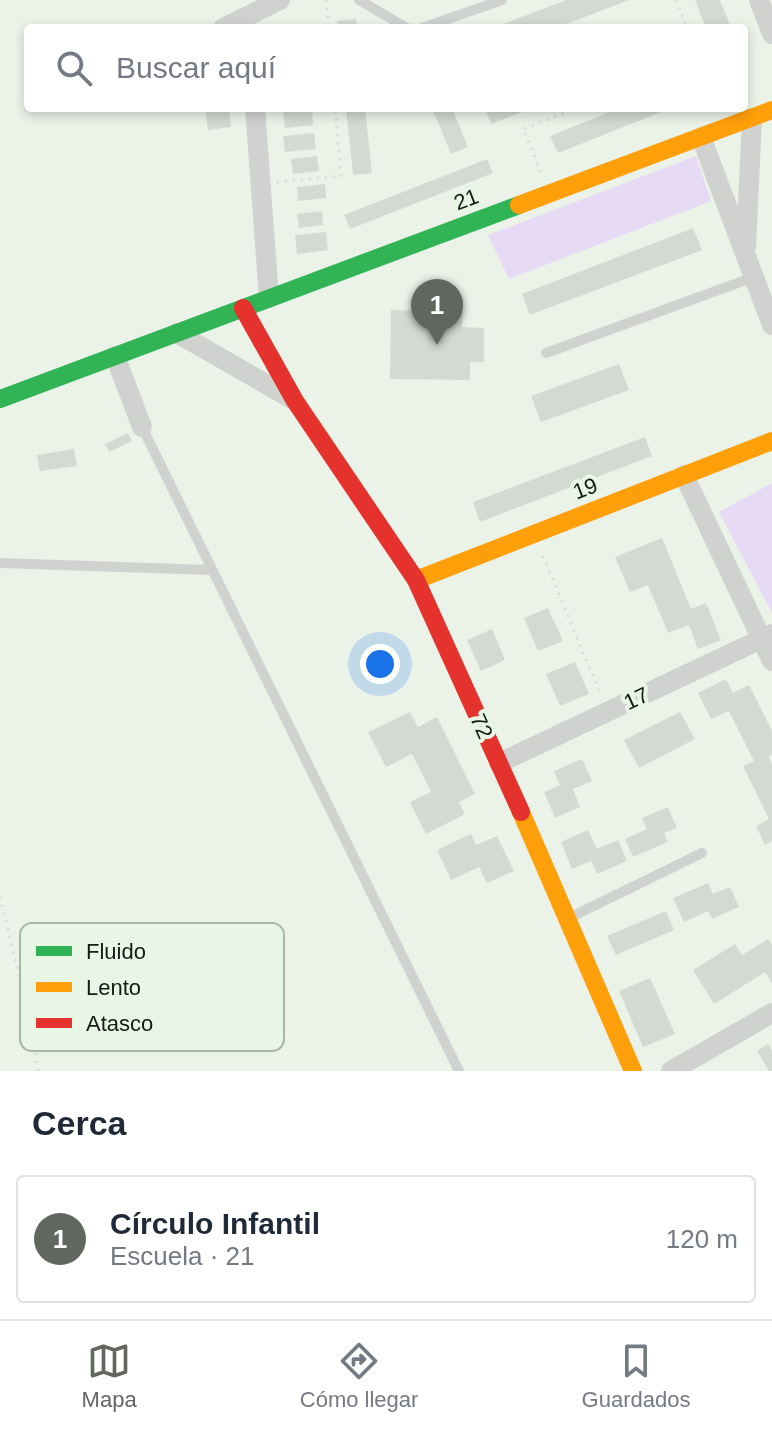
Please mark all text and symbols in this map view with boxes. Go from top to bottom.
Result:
search box [24,24,748,112]
icon: search [52,46,96,90]
text: Buscar aquí [116,51,276,84]
street label: 21 [450,183,482,216]
pin: 1 [411,279,463,345]
street label: 19 [569,472,601,505]
your location [360,644,400,684]
street label: 17 [620,682,653,715]
street label: 72 [465,710,498,742]
legend [20,923,284,1051]
text: Fluido [86,939,146,964]
text: Lento [86,975,141,1000]
text: Atasco [86,1011,153,1036]
text: Cerca [32,1104,127,1142]
text: Círculo Infantil [110,1207,320,1240]
text: 1 [53,1224,67,1254]
text: 120 m [666,1224,738,1254]
text: Escuela · 21 [110,1241,255,1271]
tab: Mapa [82,1339,137,1413]
tab: Cómo llegar [300,1339,418,1413]
tab: Guardados [582,1339,690,1413]

